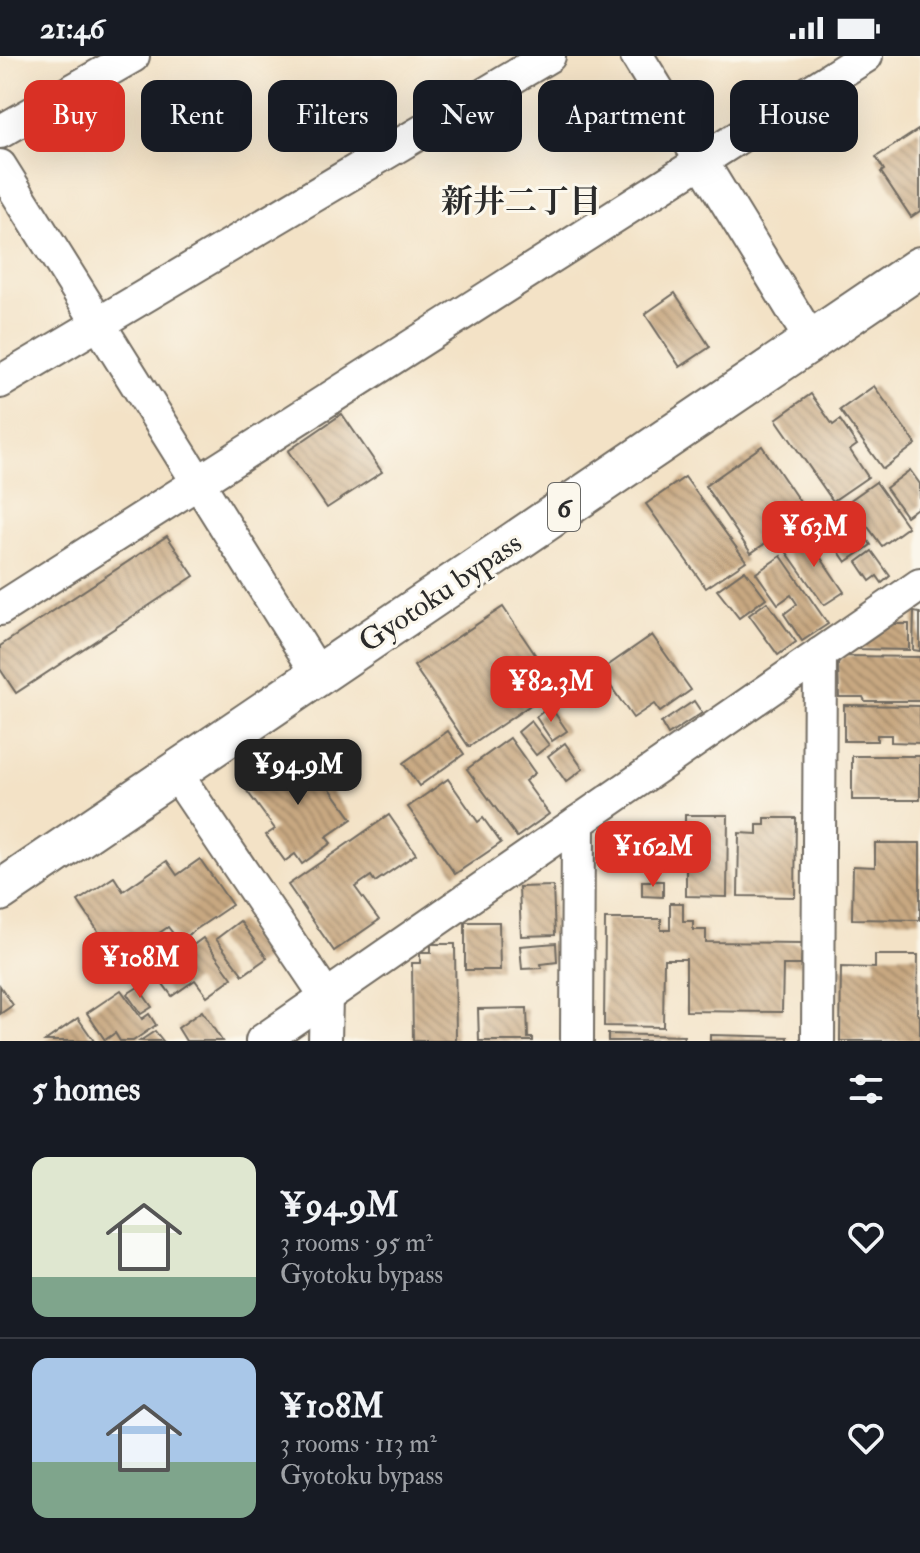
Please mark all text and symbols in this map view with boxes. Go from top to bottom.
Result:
text: 21:46 [40,10,105,47]
chip: Buy [24,80,125,152]
chip: Rent [141,80,252,152]
chip: Filters [268,80,397,152]
chip: New [413,80,522,152]
chip: Apartment [538,80,714,152]
chip: House [730,80,858,152]
district label: 新井二丁目 [441,182,601,222]
road number: 6 [548,483,580,531]
pin: ¥63M [767,501,861,569]
text: ¥63M [780,511,848,543]
street label: Gyotoku bypass [352,524,529,660]
pin: ¥82.3M [486,656,616,724]
text: ¥82.3M [508,666,594,698]
pin: ¥94.9M [233,739,363,807]
text: ¥94.9M [253,749,343,781]
pin: ¥162M [597,821,709,889]
text: ¥162M [613,831,693,863]
pin: ¥108M [84,932,196,1000]
text: ¥108M [100,942,180,974]
icon: filters [844,1067,888,1111]
text: 5 homes [32,1068,140,1111]
text: ¥94.9M [280,1184,399,1227]
icon: home [96,1189,192,1285]
icon: heart [844,1215,888,1259]
text: 3 rooms · 95 m² [280,1227,433,1259]
text: Gyotoku bypass [280,1259,443,1291]
text: ¥108M [280,1385,384,1428]
icon: home [96,1390,192,1486]
icon: heart [844,1416,888,1460]
text: 3 rooms · 113 m² [280,1428,437,1460]
text: Gyotoku bypass [280,1460,443,1492]

